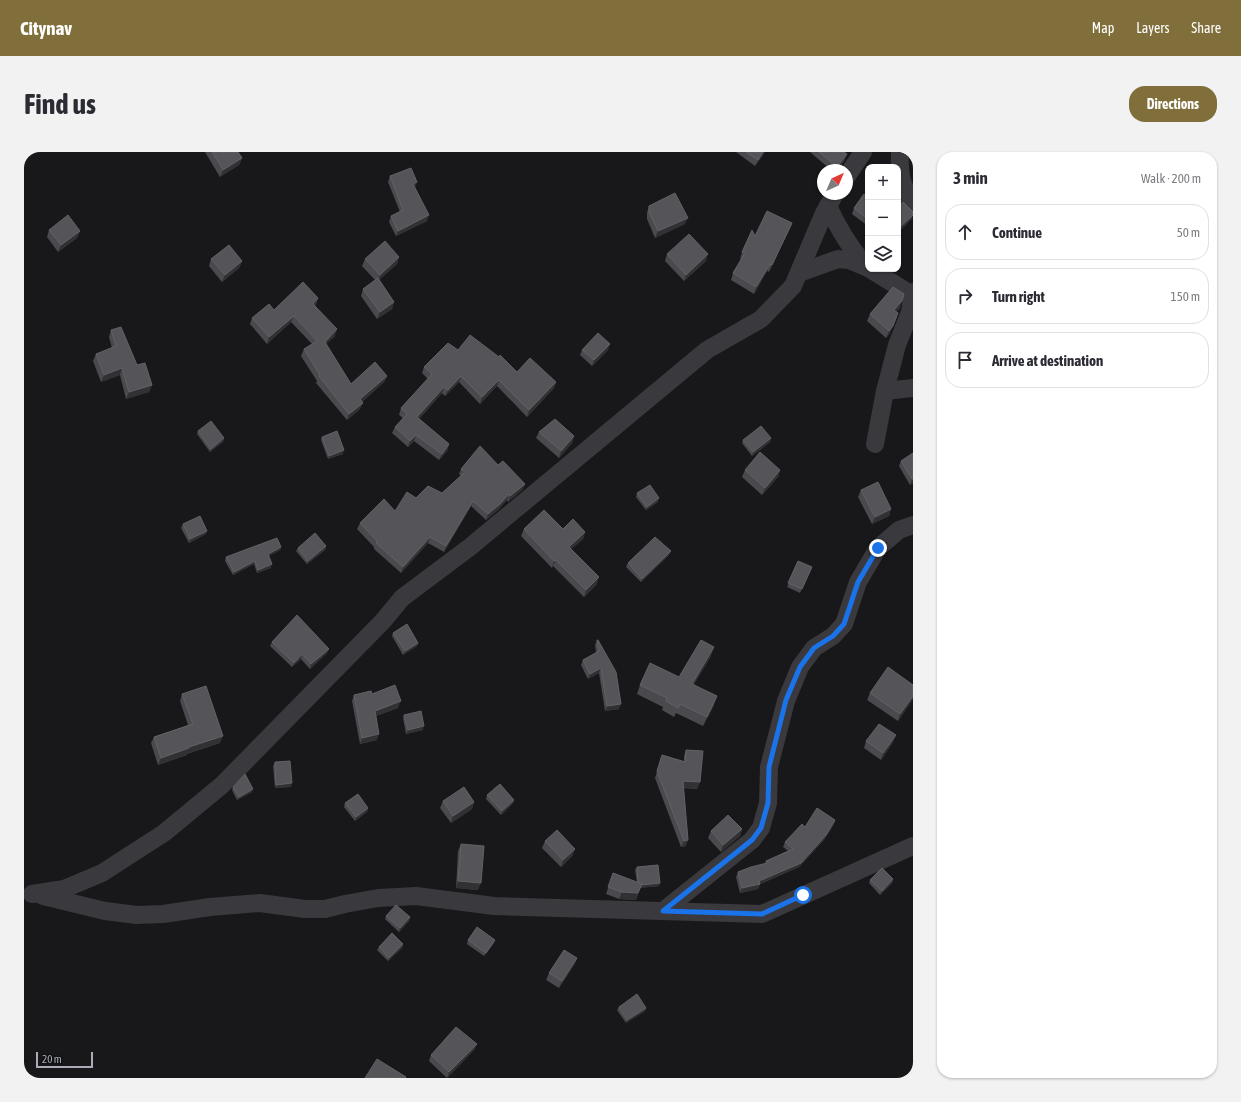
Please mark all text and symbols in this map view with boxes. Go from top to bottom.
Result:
text: Citynav [20,17,72,39]
text: Map [1092,20,1114,36]
text: Layers [1136,20,1169,36]
text: Share [1191,20,1221,36]
button: Directions [1129,86,1217,122]
text: Find us [24,88,96,120]
north arrow [817,164,853,200]
map controls [865,164,901,272]
button: + [865,164,901,200]
text: 3 min [953,168,988,188]
text: Walk · 200 m [1141,171,1201,186]
button: − [865,200,901,236]
icon: ahead [954,221,976,243]
text: Continue [992,224,1042,241]
text: 50 m [1177,225,1200,240]
button: layers [865,236,901,272]
icon: right [954,285,976,307]
text: Turn right [992,288,1045,305]
text: 150 m [1171,289,1200,304]
icon: arrive [954,349,976,371]
text: Arrive at destination [992,352,1103,369]
route end [869,539,887,557]
route start [794,886,812,904]
scale bar [36,1050,93,1069]
text: 20 m [42,1053,62,1065]

